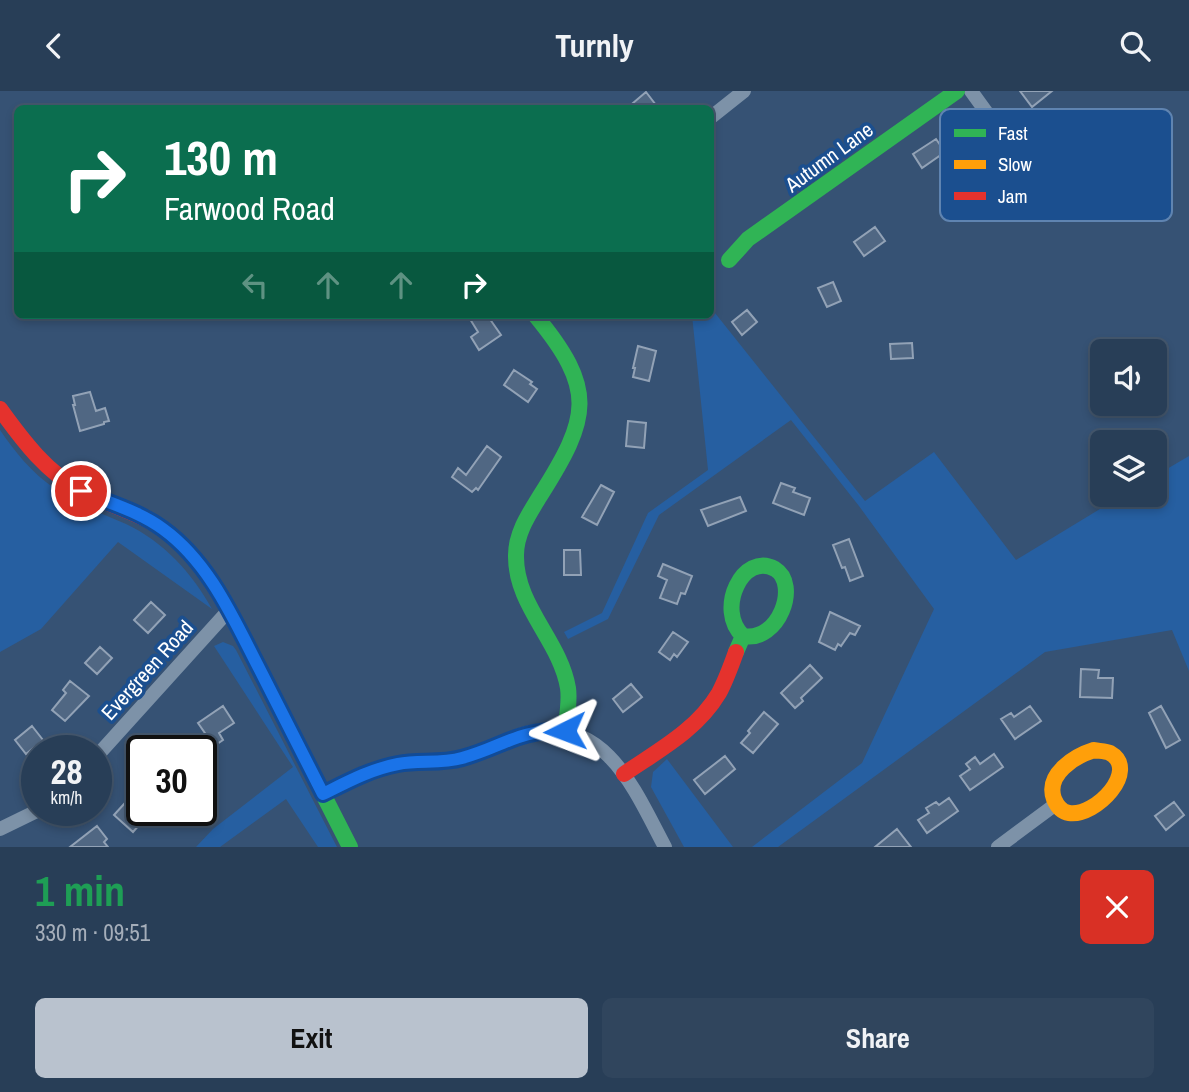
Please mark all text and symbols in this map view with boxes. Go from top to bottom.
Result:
text: Turnly [555,24,634,67]
icon: back [35,27,73,65]
icon: search [1116,27,1154,65]
legend [940,109,1172,221]
street label: Autumn Lane [778,115,879,199]
text: Fast [998,120,1028,146]
text: 130 m [164,124,278,190]
icon: right [49,133,140,224]
text: Slow [998,151,1033,177]
text: Jam [998,183,1027,209]
text: Farwood Road [164,187,335,230]
icon: left [236,266,274,304]
icon: ahead [309,266,347,304]
icon: ahead [382,266,420,304]
icon: right [455,266,493,304]
map controls [1090,339,1167,507]
button: sound [1090,339,1167,416]
button: layers [1090,430,1167,507]
pin [51,461,111,521]
icon: arrive [62,472,100,510]
street label: Evergreen Road [94,614,200,726]
position arrow [528,694,602,768]
speed limit sign: 30 [126,735,217,826]
text: 28 [51,748,82,795]
text: km/h [51,785,83,810]
text: 1 min [35,863,125,919]
button: close [1080,870,1154,944]
text: 330 m · 09:51 [35,917,150,948]
button: Exit [35,998,588,1078]
button: Share [602,998,1154,1078]

